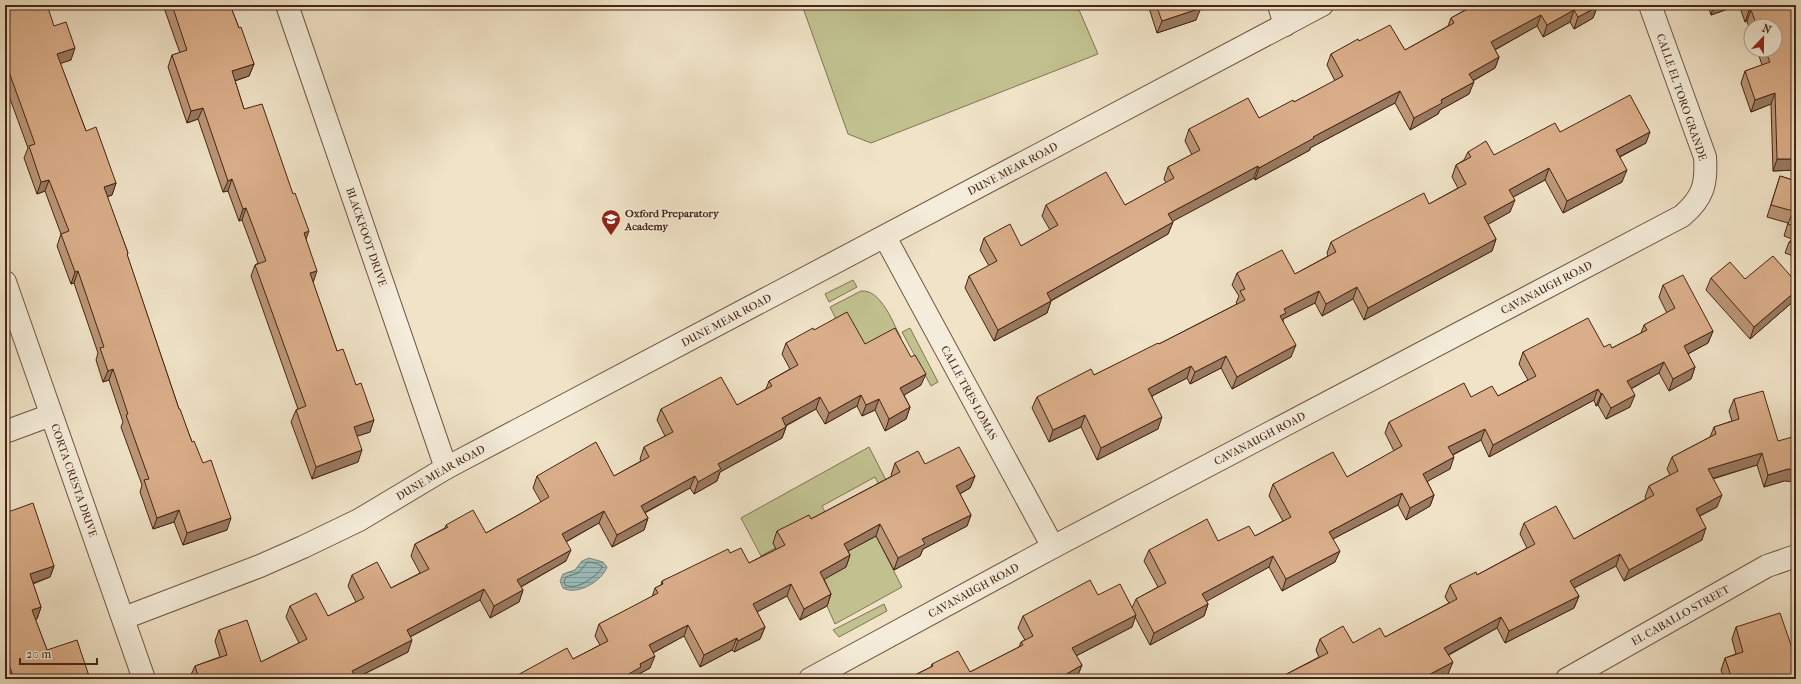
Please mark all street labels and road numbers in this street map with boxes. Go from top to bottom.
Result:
street label: CALLE EL TORO GRANDE [1654,32,1709,163]
street label: DUNE MEAR ROAD [965,140,1060,198]
street label: BLACKFOOT DRIVE [343,186,389,288]
street label: CAVANAUGH ROAD [1499,258,1595,317]
street label: DUNE MEAR ROAD [679,291,774,350]
street label: CALLE TRES LOMAS [938,344,1000,442]
street label: CAVANAUGH ROAD [1212,409,1308,468]
street label: CORTA CRESTA DRIVE [48,422,100,539]
street label: DUNE MEAR ROAD [394,443,487,503]
street label: CAVANAUGH ROAD [926,561,1021,621]
street label: EL CABALLO STREET [1629,582,1732,648]

